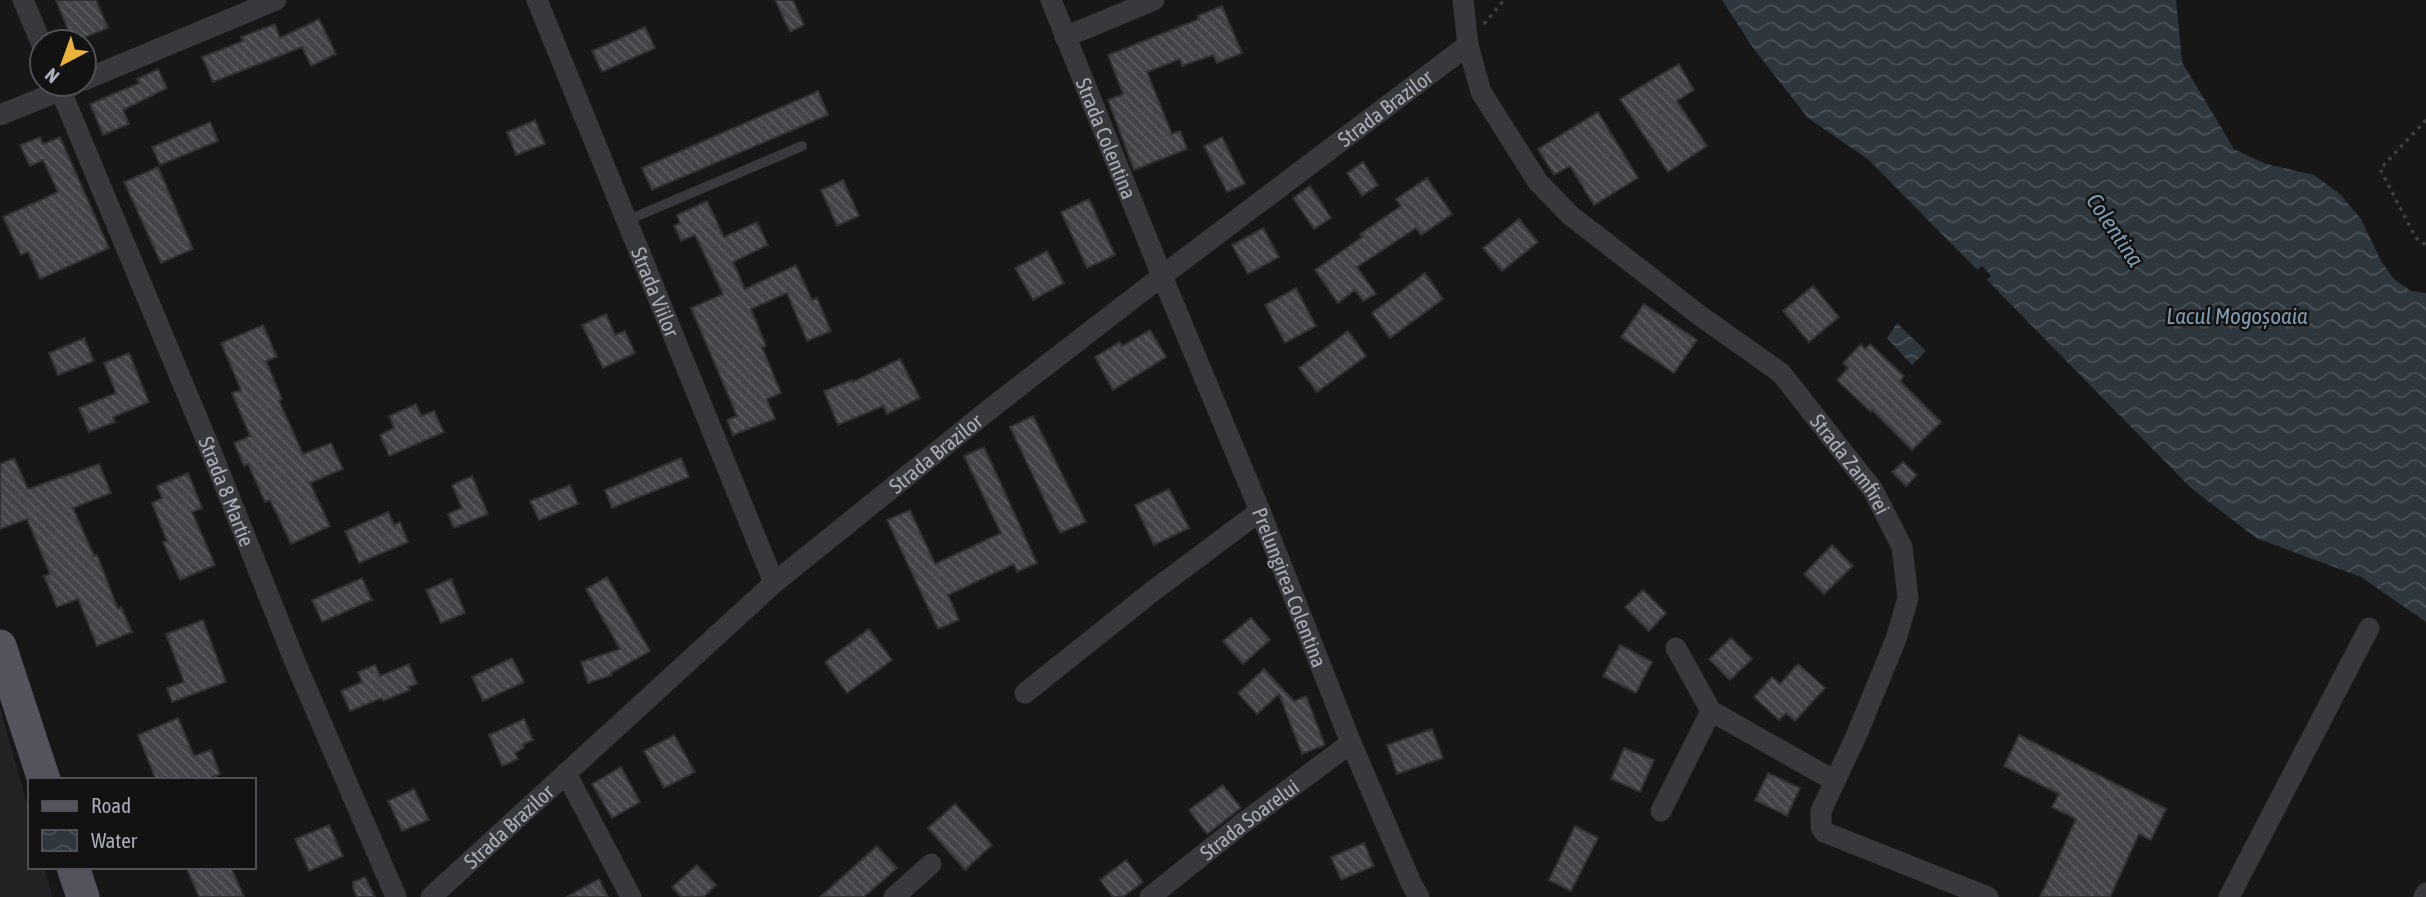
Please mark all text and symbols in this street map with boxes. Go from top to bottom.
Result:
north arrow [28,28,98,98]
text: N [40,64,63,88]
street label: Strada Brazilor [1333,64,1438,151]
street label: Strada Colentina [1072,74,1142,202]
water label: Colentina [2081,189,2149,272]
street label: Strada Viilor [627,244,685,341]
water label: Lacul Mogoșoaia [2166,303,2308,329]
street label: Strada Brazilor [884,408,987,498]
street label: Strada Zamfirei [1806,409,1895,518]
street label: Strada 8 Martie [194,433,260,550]
street label: Prelungirea Colentina [1248,504,1332,671]
street label: Strada Soarelui [1195,774,1303,865]
legend [28,778,256,869]
street label: Strada Brazilor [459,779,559,873]
text: Road [91,793,131,817]
text: Water [91,828,138,852]

